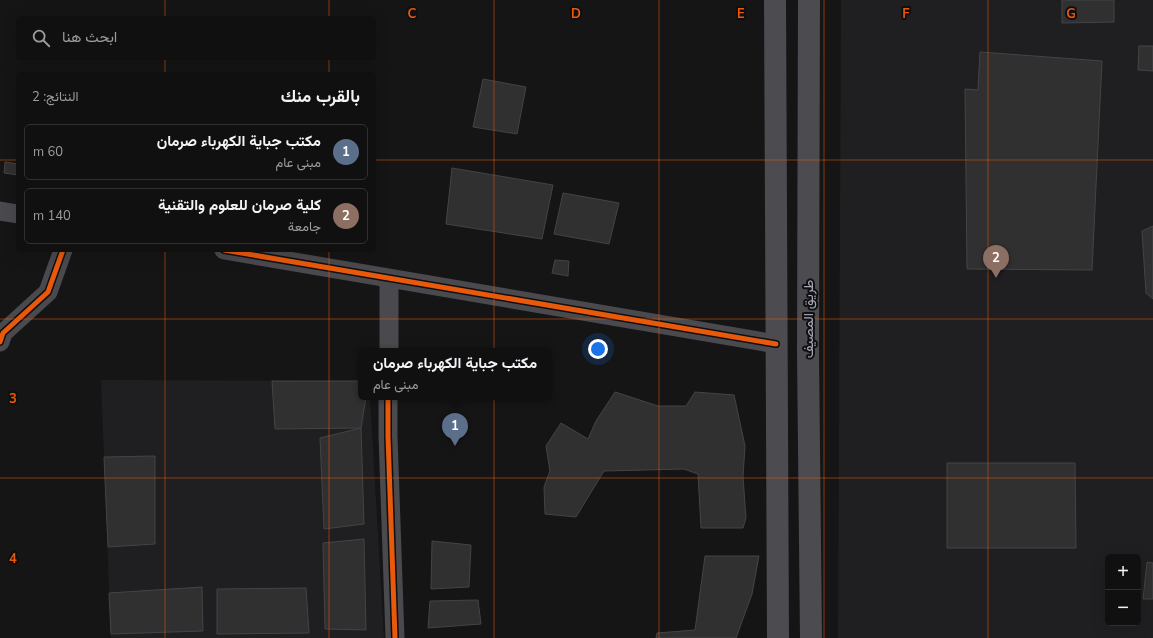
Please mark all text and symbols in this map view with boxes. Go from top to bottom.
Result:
text: C [408,5,417,23]
text: D [571,5,581,23]
text: E [737,5,745,23]
text: F [902,5,910,23]
text: G [1066,5,1076,23]
search box [16,16,376,60]
icon: search [30,27,52,49]
text: ابحث هنا [62,27,117,47]
text: بالقرب منك [281,85,360,108]
text: النتائج: 2 [32,88,79,106]
text: مكتب جباية الكهرباء صرمان [157,131,321,151]
text: 60 m [33,143,63,161]
text: 1 [342,143,350,161]
text: مبنى عام [275,154,321,172]
text: كلية صرمان للعلوم والتقنية [158,195,321,215]
text: 140 m [33,207,71,225]
text: 2 [342,207,350,225]
text: جامعة [288,218,321,236]
pin: 2 [983,245,1009,278]
street label: طريق المصيف [799,280,818,358]
your location [588,339,608,359]
popup [358,348,552,400]
text: مكتب جباية الكهرباء صرمان [373,353,537,373]
text: مبنى عام [373,376,418,394]
text: 3 [9,390,17,408]
pin: 1 [442,413,468,446]
text: 4 [9,550,17,568]
map controls [1105,554,1141,626]
button: + [1105,554,1141,590]
button: − [1105,590,1141,626]

